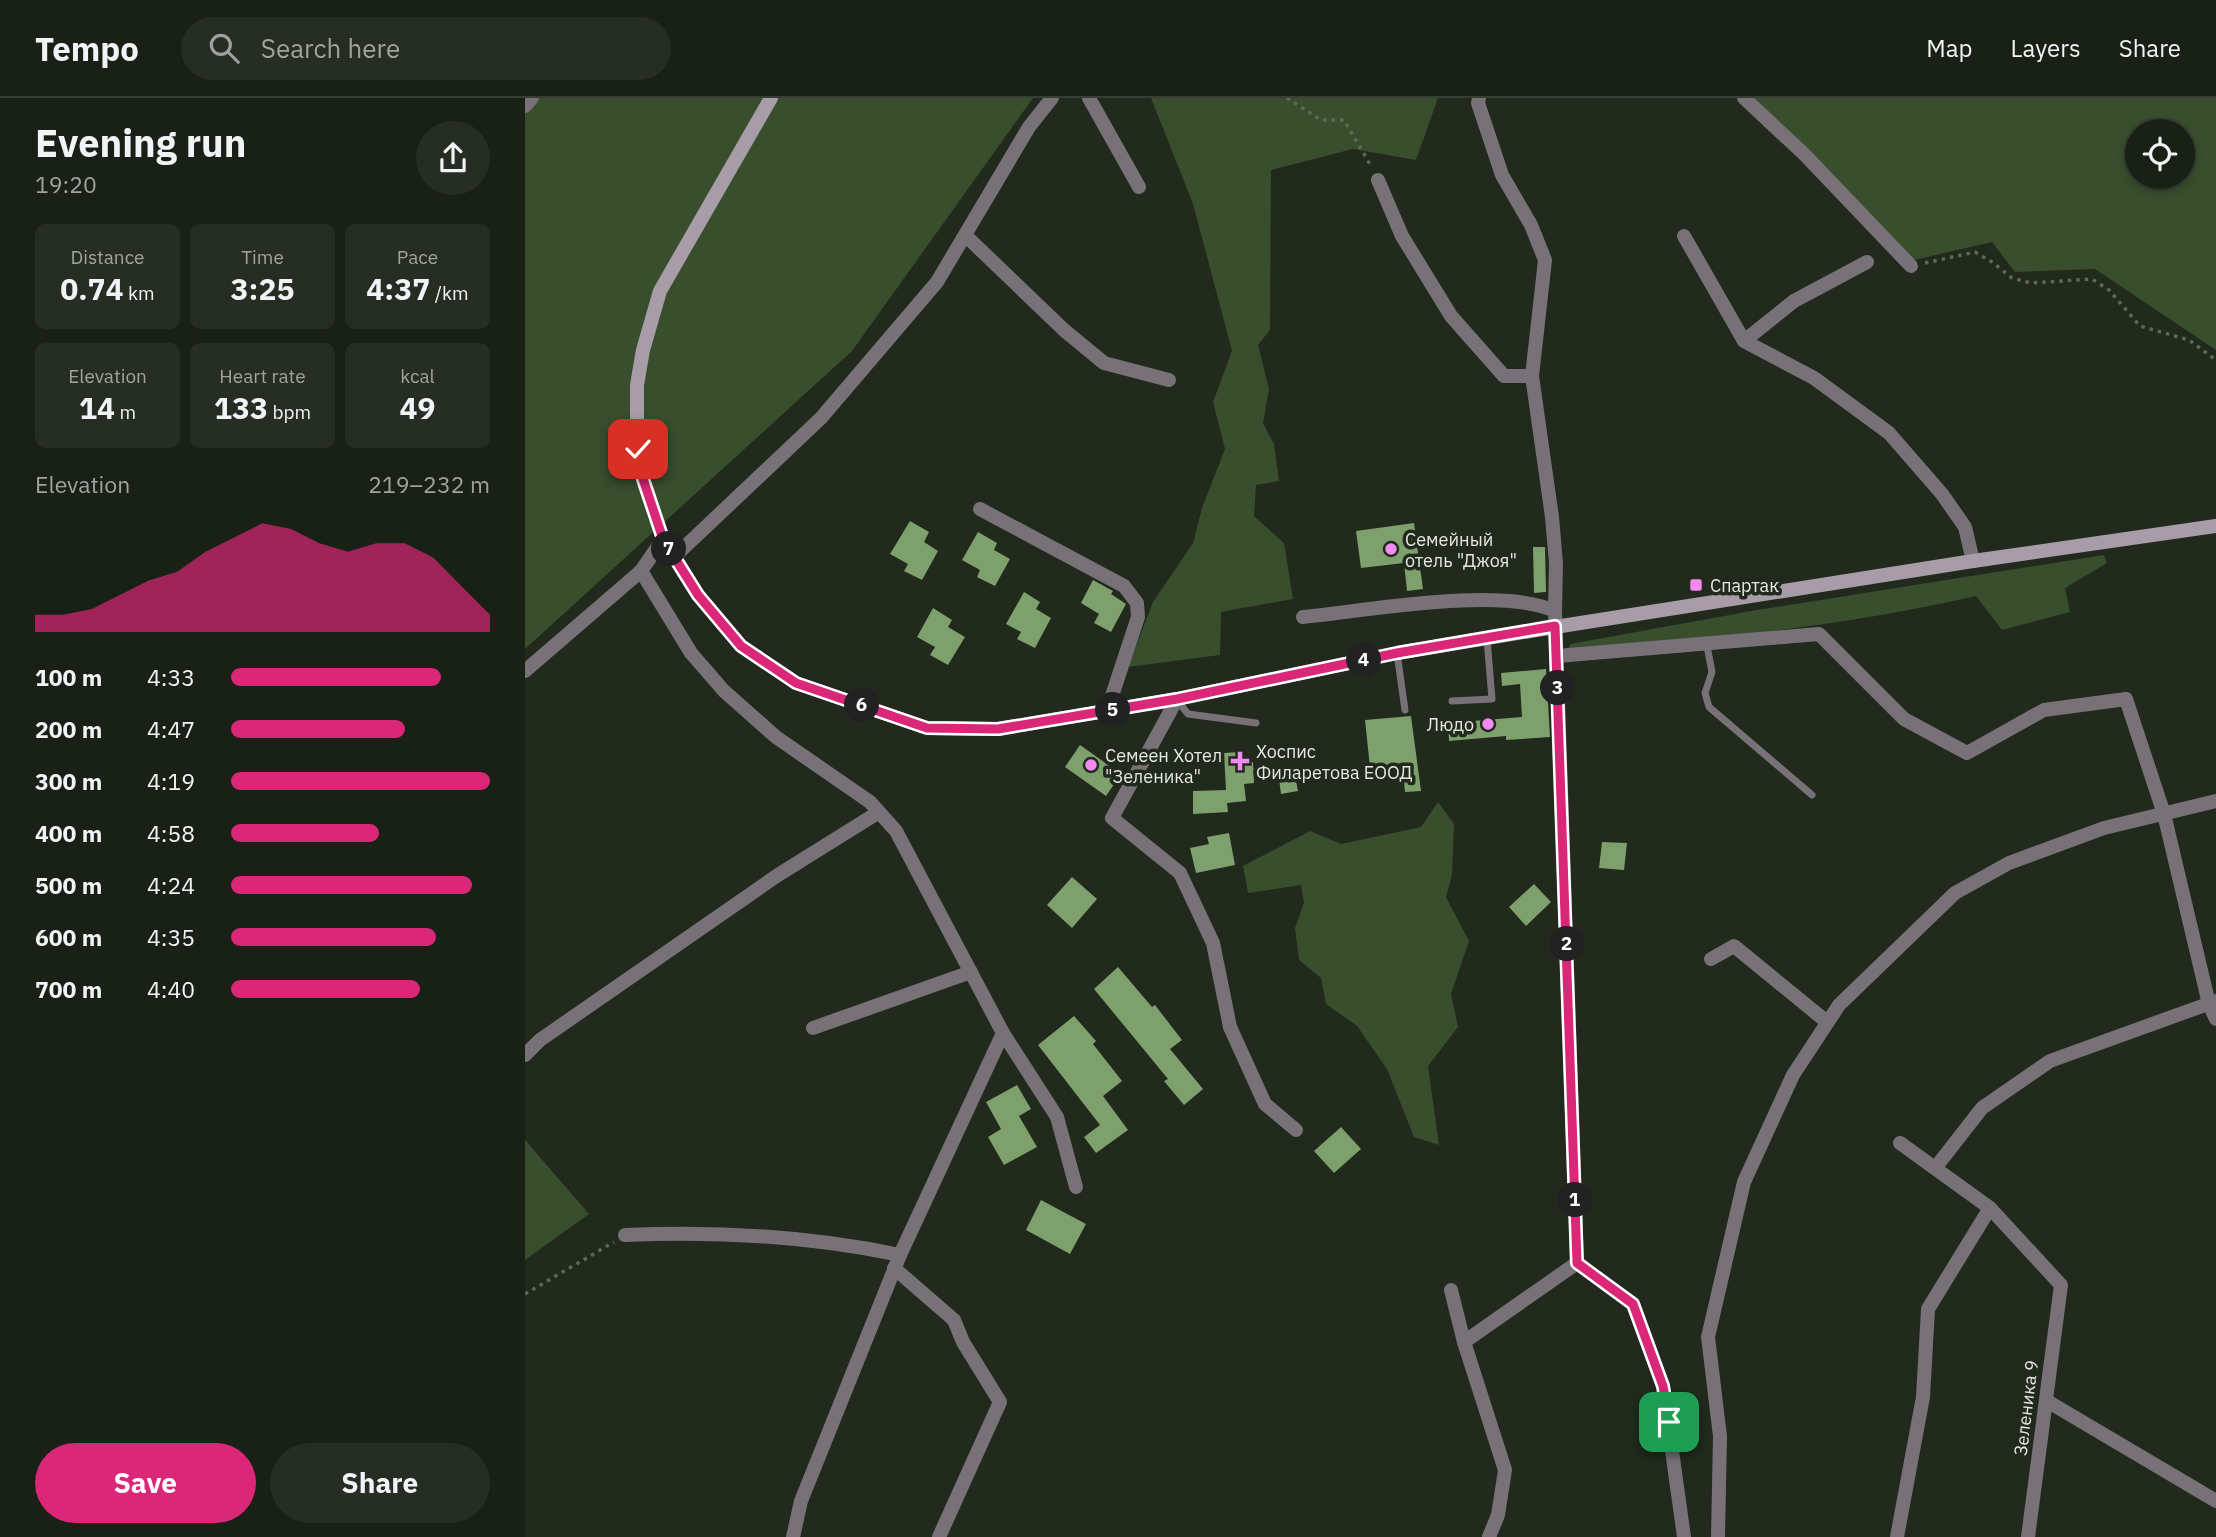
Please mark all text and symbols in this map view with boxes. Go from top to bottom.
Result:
search box [181,17,671,80]
text: Tempo [35,27,139,70]
icon: search [205,29,243,67]
text: Search here [261,31,400,65]
text: Map [1926,32,1973,64]
text: Layers [2011,32,2081,64]
text: Share [2119,32,2181,64]
text: Evening run [35,118,246,167]
map controls [2125,119,2195,189]
button: locate [2125,119,2195,189]
button: share [416,121,490,195]
text: 19:20 [35,169,97,199]
text: Distance [70,245,145,269]
text: Time [241,245,284,269]
text: Pace [397,245,438,269]
text: 0.74 [60,269,124,308]
text: 3:25 [231,269,294,308]
text: 4:37 [366,269,430,308]
text: km [124,281,155,305]
text: /km [430,281,469,305]
text: Elevation [68,364,147,388]
text: Heart rate [219,364,306,388]
text: kcal [400,364,435,388]
text: 14 [79,388,115,427]
text: 133 [214,388,268,427]
text: 49 [400,388,436,427]
text: m [115,400,136,424]
text: bpm [268,400,311,424]
pin [608,419,668,479]
icon: check [619,430,657,468]
text: Elevation [35,469,130,499]
text: 219–232 m [368,469,490,499]
place label: Семейный отель "Джоя" [1405,528,1517,572]
pin: 7 [652,532,687,566]
text: 7 [663,536,674,560]
marker: Семейный отель "Джоя" [1383,541,1399,557]
place label: Спартак [1710,574,1779,597]
marker: Спартак [1688,577,1704,593]
pin: 4 [1347,642,1381,678]
text: 4 [1358,647,1369,671]
text: 100 m [35,662,102,692]
text: 4:33 [147,662,195,692]
pin: 3 [1541,670,1575,706]
text: 3 [1552,675,1563,699]
pin: 6 [845,688,879,722]
text: 6 [856,692,867,716]
pin: 5 [1095,692,1131,728]
text: 5 [1107,697,1118,721]
place label: Людо [1427,713,1474,736]
text: 200 m [35,714,102,744]
text: 4:47 [147,714,195,744]
marker: Людо [1480,716,1496,732]
place label: Хоспис Филаретова ЕООД [1256,740,1413,784]
place label: Семеен Хотел "Зеленика" [1105,744,1222,788]
marker: Хоспис Филаретова ЕООД [1230,751,1250,771]
marker: Семеен Хотел "Зеленика" [1083,757,1099,773]
text: 300 m [35,766,102,796]
text: 4:19 [147,766,195,796]
text: 400 m [35,818,102,848]
text: 4:58 [147,818,195,848]
text: 500 m [35,870,102,900]
text: 4:24 [147,870,195,900]
text: 600 m [35,922,102,952]
text: 4:35 [147,922,195,952]
pin: 2 [1549,926,1585,962]
text: 2 [1561,931,1572,955]
text: 700 m [35,974,102,1004]
text: 4:40 [147,974,195,1004]
pin: 1 [1557,1182,1593,1218]
text: 1 [1569,1187,1580,1211]
street label: Зеленика 9 [2009,1359,2043,1457]
pin [1639,1392,1699,1452]
icon: arrive [1650,1403,1688,1441]
button: Save [35,1443,256,1523]
button: Share [270,1443,490,1523]

